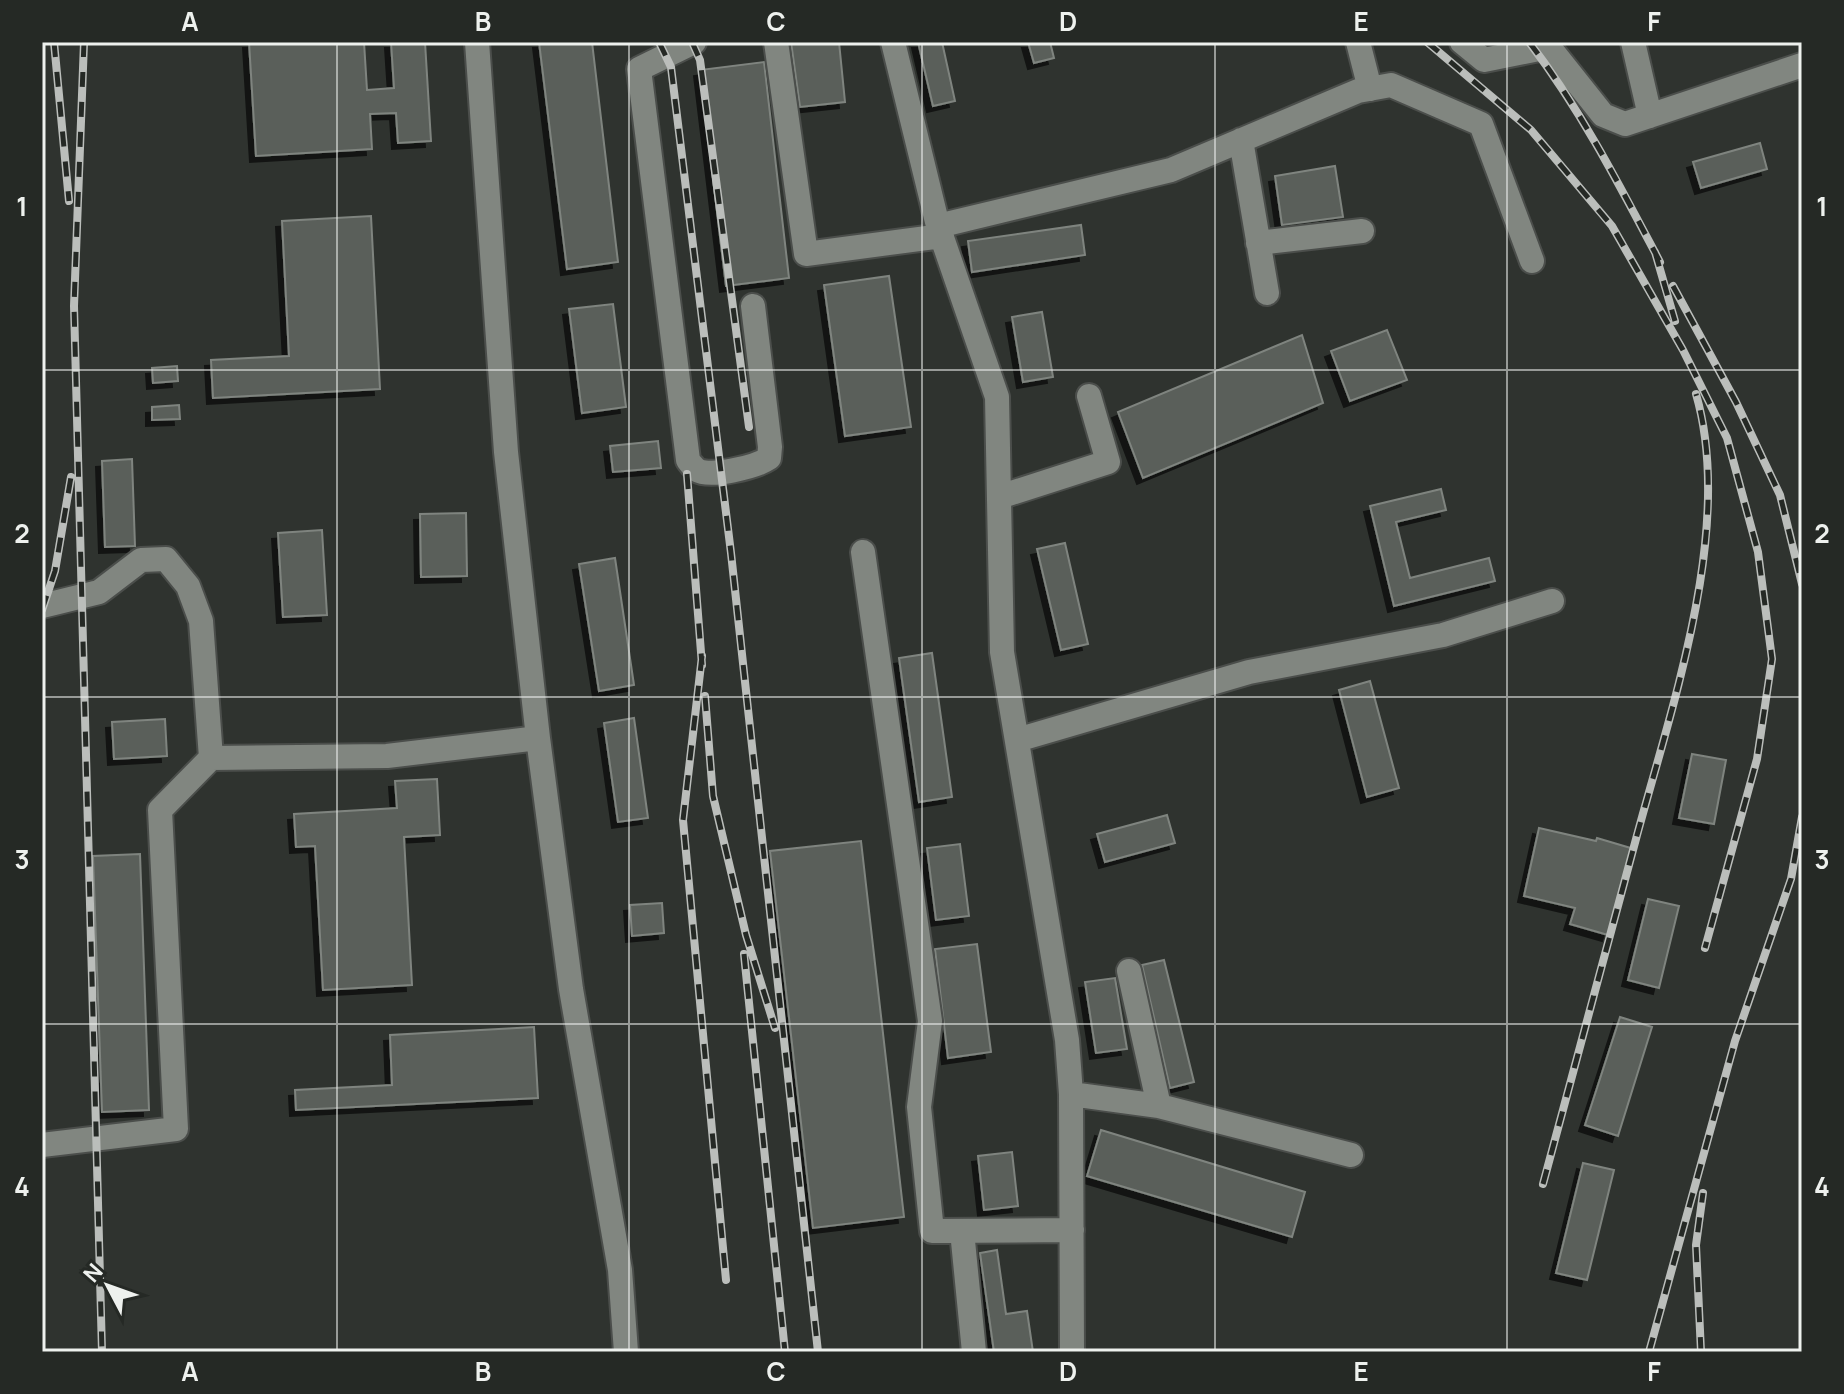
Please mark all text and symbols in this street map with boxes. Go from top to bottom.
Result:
text: A [181,3,199,39]
text: B [475,3,491,39]
text: C [766,3,786,39]
text: D [1059,3,1077,39]
text: E [1353,3,1369,39]
text: F [1647,3,1661,39]
text: 1 [16,188,28,224]
text: 1 [1816,188,1828,224]
text: 2 [14,515,30,551]
text: 2 [1814,515,1830,551]
text: 3 [14,841,30,877]
text: 3 [1814,841,1830,877]
text: 4 [14,1168,30,1204]
text: 4 [1814,1168,1830,1204]
north arrow [68,1246,148,1326]
text: N [76,1257,109,1289]
text: A [181,1353,199,1389]
text: B [475,1353,491,1389]
text: C [766,1353,786,1389]
text: D [1059,1353,1077,1389]
text: E [1353,1353,1369,1389]
text: F [1647,1353,1661,1389]

